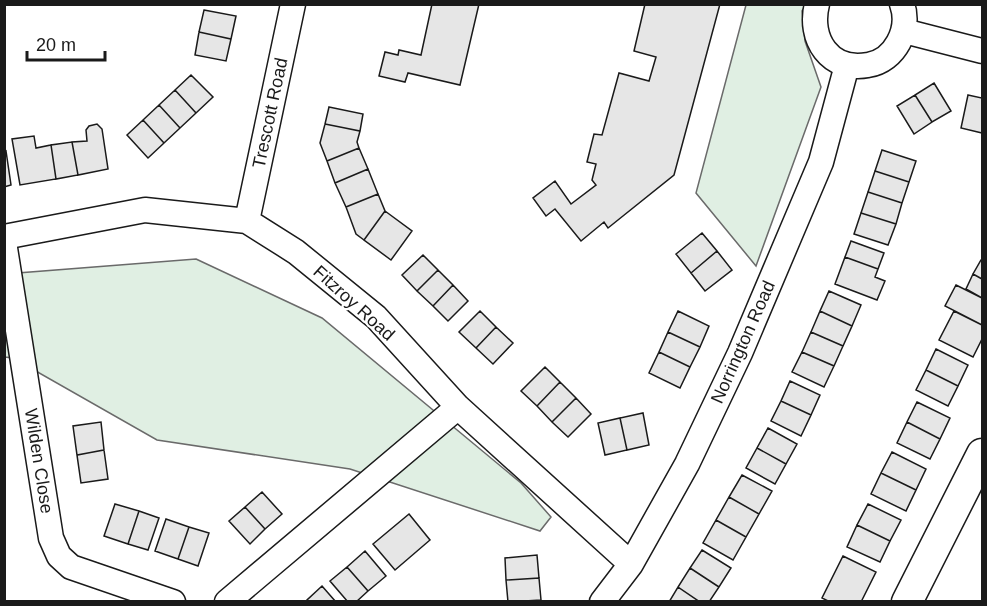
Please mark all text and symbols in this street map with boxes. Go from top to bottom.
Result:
scale bar [27,24,105,62]
text: 20 m [36,35,76,55]
street label: Trescott Road [249,56,291,170]
street label: Fitzroy Road [309,261,399,345]
street label: Norrington Road [707,278,779,406]
street label: Wilden Close [21,407,57,515]

